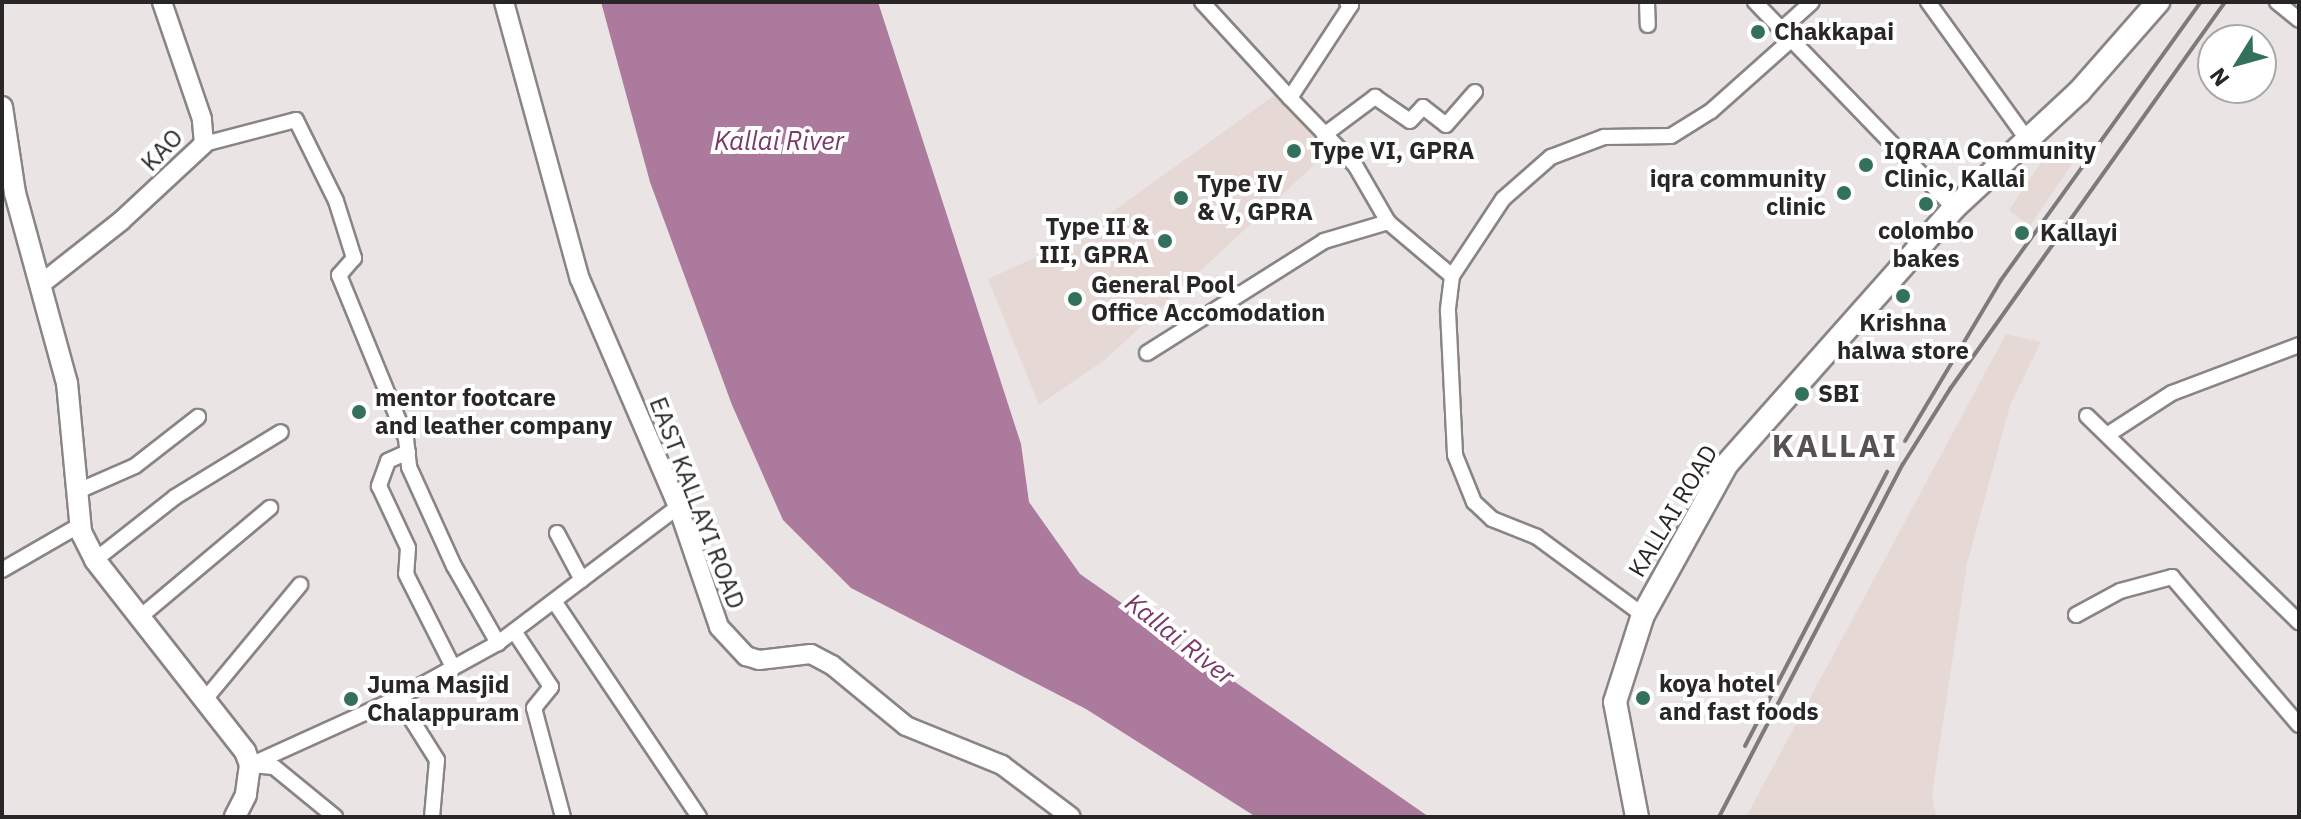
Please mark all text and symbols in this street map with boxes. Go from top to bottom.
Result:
place label: Chakkapai [1774,18,1894,46]
marker: Chakkapai [1749,23,1767,41]
north arrow [2197,24,2277,104]
text: N [2203,62,2235,93]
street label: KAO [135,123,189,177]
water label: Kallai River [714,125,844,157]
place label: Type VI, GPRA [1310,137,1475,165]
place label: IQRAA Community Clinic, Kallai [1884,137,2096,193]
marker: Type VI, GPRA [1285,142,1303,160]
marker: IQRAA Community Clinic, Kallai [1855,154,1877,176]
place label: iqra community clinic [1650,165,1826,221]
place label: Type IV & V, GPRA [1197,170,1313,226]
marker: iqra community clinic [1833,182,1855,204]
marker: Type IV & V, GPRA [1172,189,1190,207]
marker: colombo bakes [1917,195,1935,213]
place label: Type II & III, GPRA [1039,213,1149,269]
place label: colombo bakes [1878,217,1974,273]
place label: Kallayi [2040,219,2118,247]
marker: Kallayi [2011,222,2033,244]
marker: Type II & III, GPRA [1156,232,1174,250]
place label: General Pool Office Accomodation [1091,271,1325,327]
marker: Krishna halwa store [1894,287,1912,305]
marker: General Pool Office Accomodation [1066,290,1084,308]
place label: Krishna halwa store [1837,309,1969,365]
place label: SBI [1818,380,1859,408]
place label: mentor footcare and leather company [375,384,612,440]
marker: SBI [1793,385,1811,403]
street label: EAST KALLAYI ROAD [643,393,751,613]
marker: mentor footcare and leather company [350,403,368,421]
district label: KALLAI [1772,426,1898,464]
street label: KALLAI ROAD [1622,440,1724,582]
water label: Kallai River [1119,587,1241,691]
place label: koya hotel and fast foods [1659,670,1819,726]
place label: Juma Masjid Chalappuram [367,671,519,727]
marker: koya hotel and fast foods [1634,689,1652,707]
marker: Juma Masjid Chalappuram [342,690,360,708]

